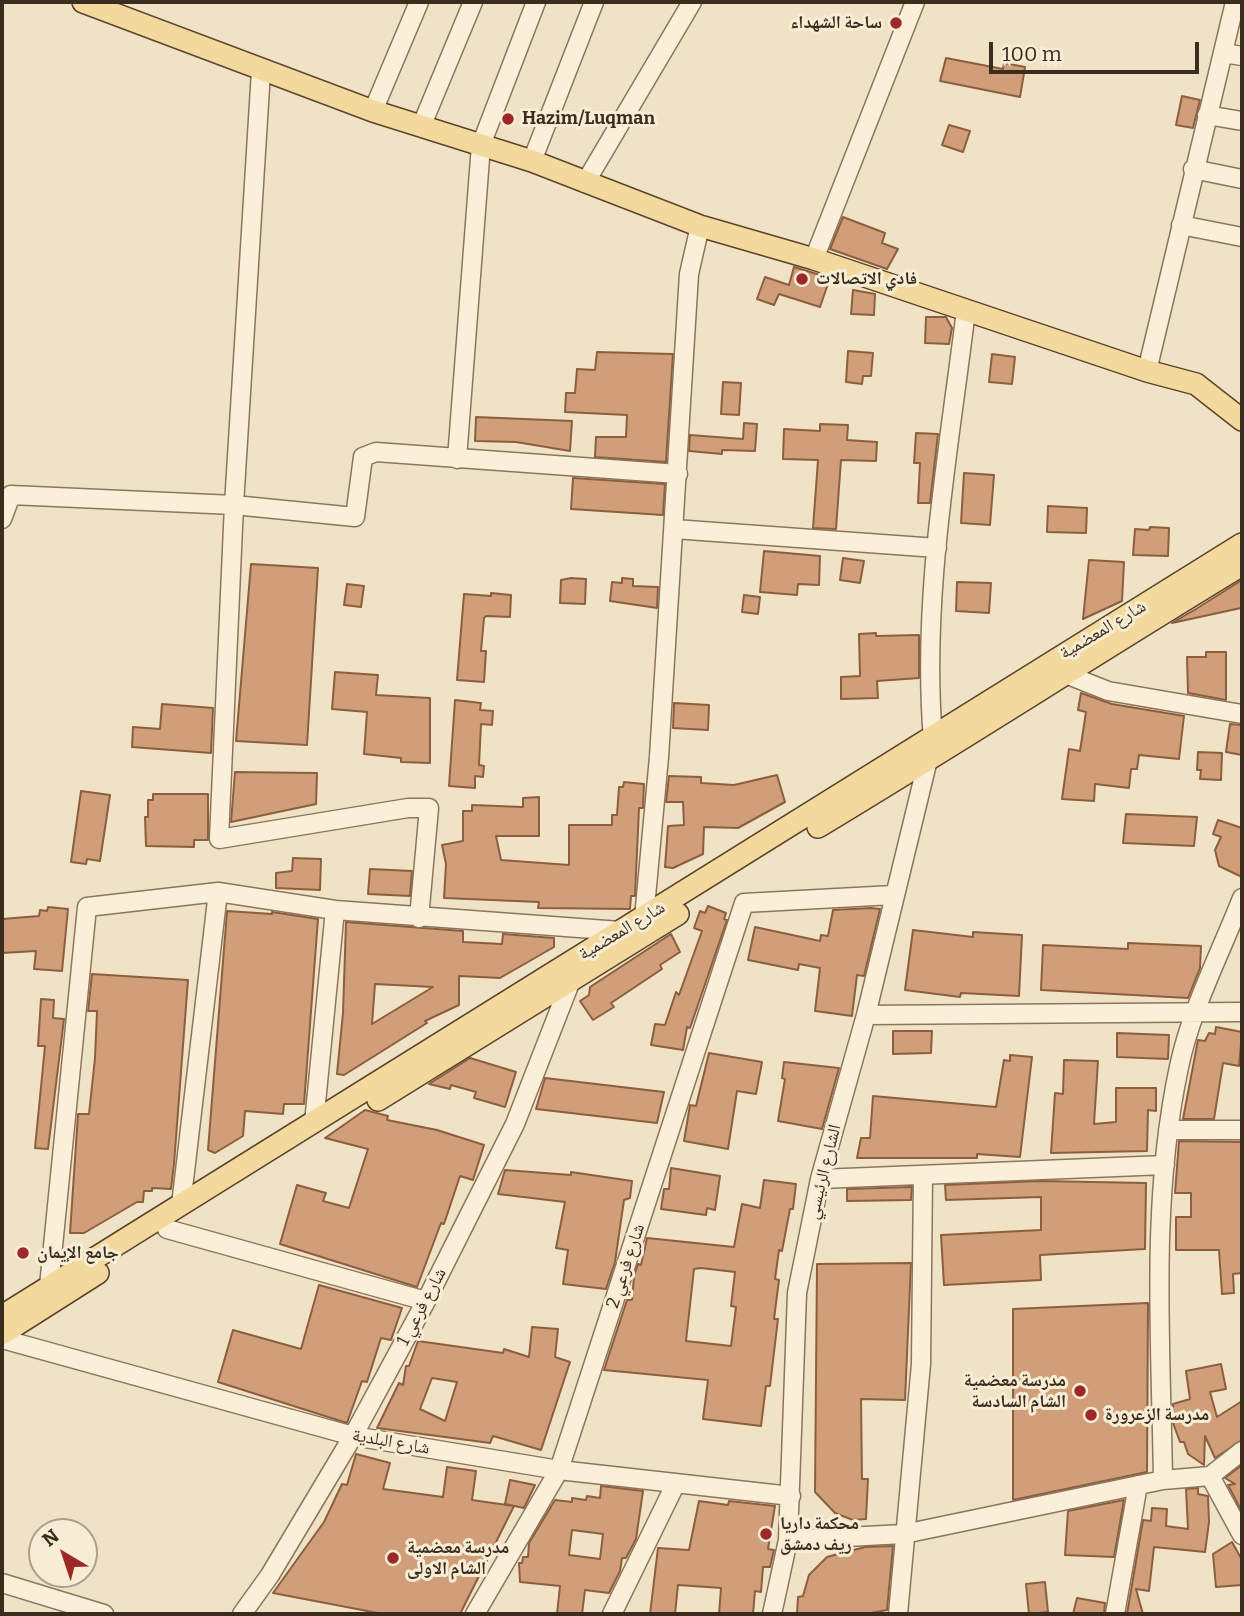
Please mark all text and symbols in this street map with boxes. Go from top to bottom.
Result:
place label: ساحة الشهداء [790,12,882,34]
marker: ساحة الشهداء [888,15,904,31]
scale bar [992,28,1202,72]
text: 100 m [1002,41,1062,67]
place label: Hazim/Luqman [522,108,655,130]
marker: Hazim/Luqman [500,111,516,127]
place label: فادي الاتصالات [816,268,917,290]
marker: فادي الاتصالات [794,271,810,287]
street label: شارع المعضمية [1056,596,1150,664]
street label: شارع المعضمية [575,897,669,965]
street label: الشارع الرئيسي [802,1122,846,1222]
street label: شارع فرعي 2 [602,1221,650,1311]
place label: جامع الإيمان [37,1242,119,1264]
marker: جامع الإيمان [15,1245,31,1261]
street label: شارع فرعي 1 [393,1264,451,1350]
place label: مدرسة معضمية الشام السادسة [964,1370,1066,1412]
marker: مدرسة معضمية الشام السادسة [1072,1383,1088,1399]
place label: مدرسة الزعرورة [1105,1404,1209,1426]
marker: مدرسة الزعرورة [1083,1407,1099,1423]
street label: شارع البلدية [351,1425,431,1459]
place label: محكمة داريا ريف دمشق [780,1513,859,1556]
north arrow [28,1518,98,1588]
text: N [38,1524,64,1551]
marker: محكمة داريا ريف دمشق [758,1526,774,1542]
place label: مدرسة معضمية الشام الاولى [407,1537,509,1580]
marker: مدرسة معضمية الشام الاولى [385,1550,401,1566]

